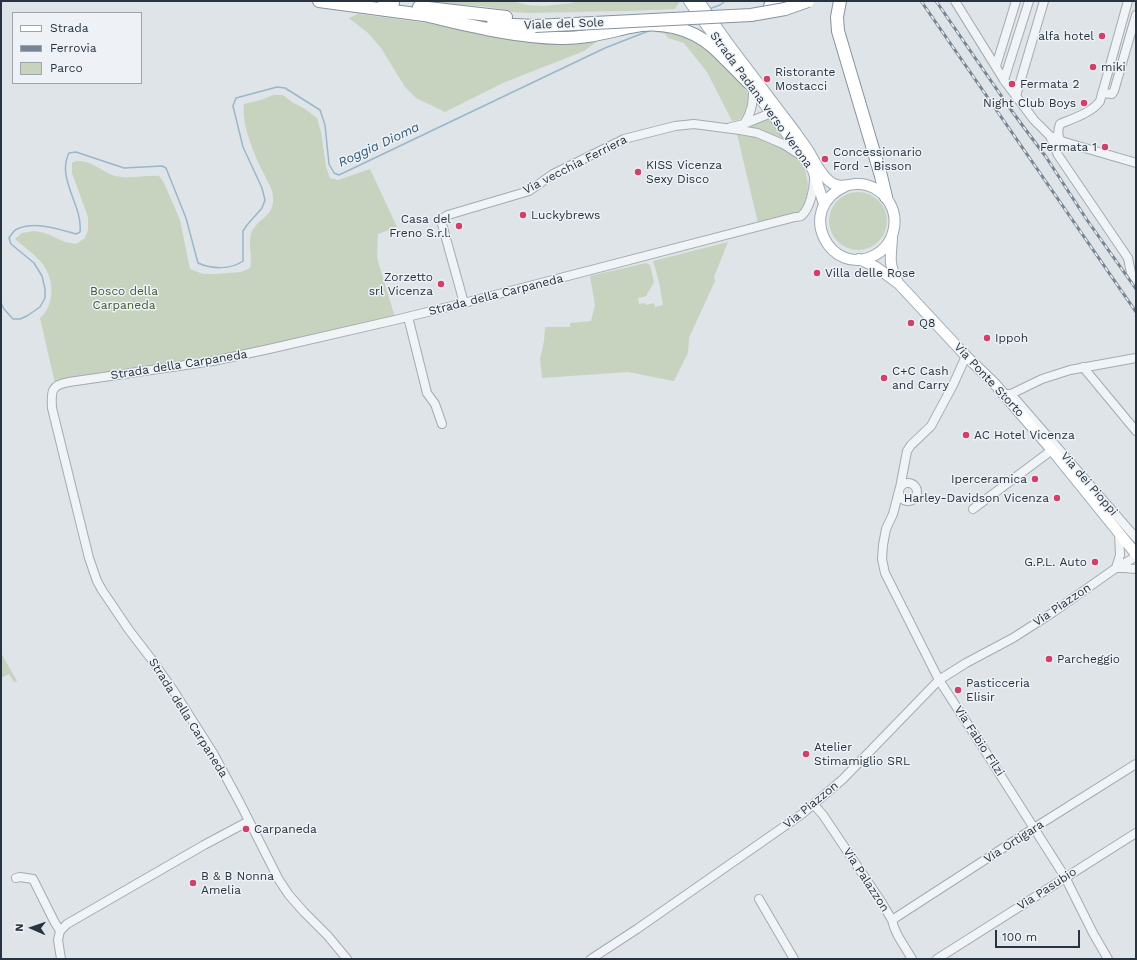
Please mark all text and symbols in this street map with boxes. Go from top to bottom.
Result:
legend [12,12,142,84]
street label: Viale del Sole [524,15,604,33]
text: Strada [50,21,89,35]
street label: Strada Padana verso Verona [707,29,815,171]
place label: alfa hotel [1038,29,1094,43]
marker: alfa hotel [1097,31,1107,41]
text: Ferrovia [50,41,97,55]
place label: miki [1101,60,1126,74]
text: Parco [50,61,83,75]
marker: miki [1088,62,1098,72]
place label: Ristorante Mostacci [775,65,835,93]
marker: Ristorante Mostacci [762,74,772,84]
place label: Fermata 2 [1020,77,1079,91]
marker: Fermata 2 [1007,79,1017,89]
place label: Night Club Boys [983,96,1076,110]
marker: Night Club Boys [1079,98,1089,108]
water label: Roggia Dioma [336,119,422,171]
street label: Via vecchia Ferriera [521,132,629,198]
place label: Fermata 1 [1040,140,1097,154]
marker: Fermata 1 [1100,142,1110,152]
place label: Concessionario Ford - Bisson [833,145,922,173]
marker: Concessionario Ford - Bisson [820,154,830,164]
place label: KISS Vicenza Sexy Disco [646,158,722,186]
marker: KISS Vicenza Sexy Disco [633,167,643,177]
place label: Luckybrews [531,208,600,222]
marker: Luckybrews [518,210,528,220]
place label: Casa del Freno S.r.l. [389,212,451,240]
marker: Casa del Freno S.r.l. [454,221,464,231]
place label: Villa delle Rose [825,266,915,280]
marker: Villa delle Rose [812,268,822,278]
place label: Zorzetto srl Vicenza [369,270,433,298]
street label: Strada della Carpaneda [427,271,565,319]
marker: Zorzetto srl Vicenza [436,279,446,289]
park label: Bosco della Carpaneda [90,284,158,312]
place label: Q8 [919,316,935,330]
marker: Q8 [906,318,916,328]
place label: Ippoh [995,331,1028,345]
marker: Ippoh [982,333,992,343]
street label: Via Ponte Storto [951,340,1027,420]
street label: Strada della Carpaneda [110,347,248,383]
place label: C+C Cash and Carry [892,364,949,392]
marker: C+C Cash and Carry [879,373,889,383]
place label: AC Hotel Vicenza [974,428,1075,442]
marker: AC Hotel Vicenza [961,430,971,440]
street label: Via dei Pioppi [1057,449,1121,519]
place label: Iperceramica [951,472,1027,486]
marker: Iperceramica [1030,474,1040,484]
place label: Harley-Davidson Vicenza [904,491,1049,505]
marker: Harley-Davidson Vicenza [1052,493,1062,503]
place label: G.P.L. Auto [1024,555,1087,569]
marker: G.P.L. Auto [1090,557,1100,567]
street label: Via Piazzon [1030,580,1094,630]
place label: Parcheggio [1057,652,1120,666]
marker: Parcheggio [1044,654,1054,664]
street label: Strada della Carpaneda [145,656,231,780]
place label: Pasticceria Elisir [966,676,1030,704]
marker: Pasticceria Elisir [953,685,963,695]
street label: Via Fabio Filzi [951,703,1007,779]
place label: Atelier Stimamiglio SRL [814,740,910,768]
marker: Atelier Stimamiglio SRL [801,749,811,759]
street label: Via Piazzon [781,778,841,832]
street label: Via Ortigara [981,817,1047,867]
place label: Carpaneda [254,822,317,836]
marker: Carpaneda [241,824,251,834]
street label: Via Palazzon [840,845,892,915]
street label: Via Pasubio [1015,865,1079,913]
place label: B & B Nonna Amelia [201,869,274,897]
marker: B & B Nonna Amelia [188,878,198,888]
north arrow [12,908,52,948]
scale bar [997,922,1082,948]
text: N [13,923,26,932]
text: 100 m [1002,930,1037,944]

